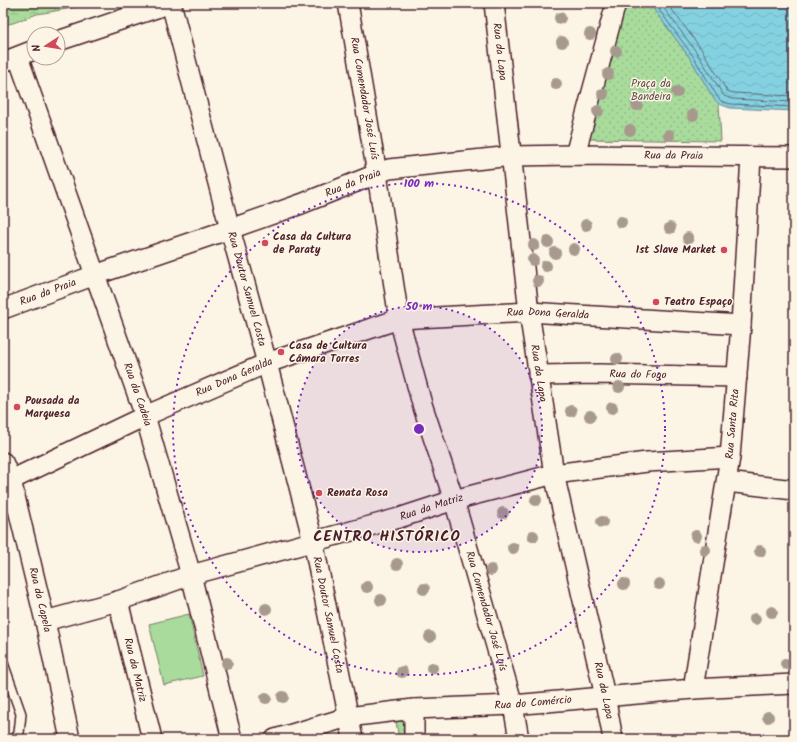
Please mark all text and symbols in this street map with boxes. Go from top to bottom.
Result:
street label: Rua da Lapa [487,22,512,82]
north arrow [26,26,66,66]
street label: Rua Comendador José Luís [345,36,384,162]
text: N [28,43,47,53]
park label: Praça da Bandeira [631,75,671,106]
street label: Rua da Praia [644,147,703,165]
street label: Rua da Praia [322,164,384,203]
text: 100 m [404,174,434,193]
place label: Casa da Cultura de Paraty [273,228,352,259]
street label: Rua Doutor Samuel Costa [222,229,271,349]
marker: Casa da Cultura de Paraty [260,238,270,248]
place label: 1st Slave Market [636,241,717,259]
marker: 1st Slave Market [719,245,729,255]
street label: Rua da Praia [17,274,79,311]
place label: Teatro Espaço [664,293,732,311]
text: 50 m [405,297,433,316]
marker: Teatro Espaço [651,297,661,307]
street label: Rua Dona Geralda [506,303,590,325]
place label: Casa de Cultura Câmara Torres [289,337,367,368]
street label: Rua da Lapa [525,343,552,403]
marker: Casa de Cultura Câmara Torres [276,347,286,357]
street label: Rua Dona Geralda [193,353,275,402]
street label: Rua da Cadeia [118,360,157,429]
street label: Rua do Fogo [609,365,667,384]
street label: Rua Santa Rita [721,388,745,460]
place label: Pousada da Marquesa [25,392,80,423]
marker: Pousada da Marquesa [12,402,22,412]
centre of rings [412,422,426,436]
place label: Renata Rosa [327,484,388,502]
marker: Renata Rosa [314,488,324,498]
street label: Rua da Matriz [397,489,465,526]
district label: CENTRO HISTÓRICO [313,525,461,549]
street label: Rua Comendador José Luís [460,549,512,674]
street label: Rua Doutor Samuel Costa [307,555,349,675]
street label: Rua da Capela [23,566,56,634]
street label: Rua da Matriz [118,636,152,704]
street label: Rua da Lapa [588,660,618,721]
street label: Rua do Comércio [494,691,573,715]

